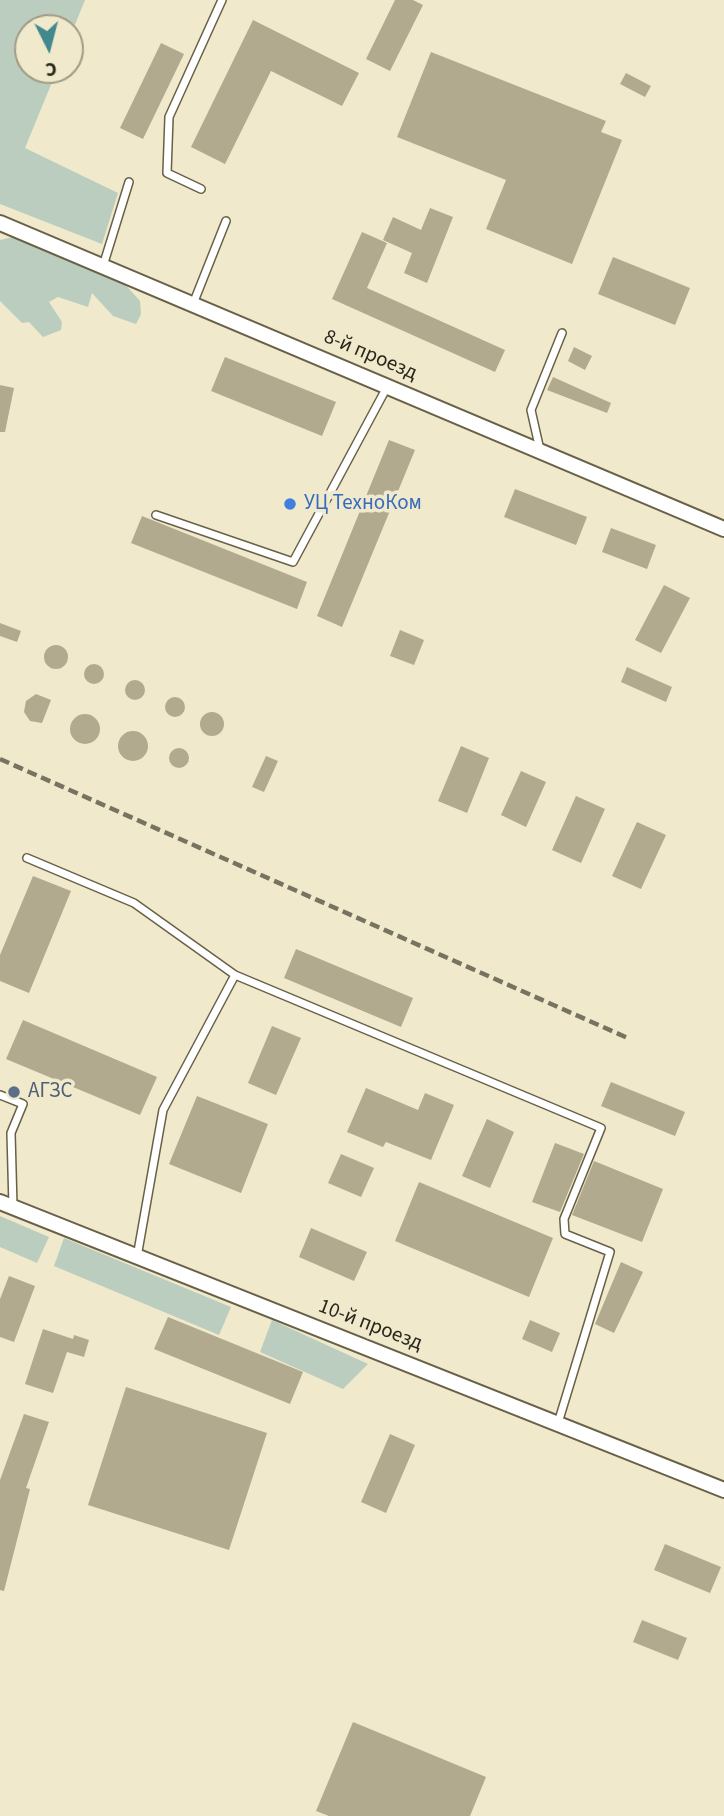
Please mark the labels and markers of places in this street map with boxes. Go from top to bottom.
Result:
place label: УЦ ТехноКом [304,491,422,517]
marker: УЦ ТехноКом [282,496,298,512]
place label: АГЗС [28,1079,73,1105]
marker: АГЗС [6,1084,22,1100]

